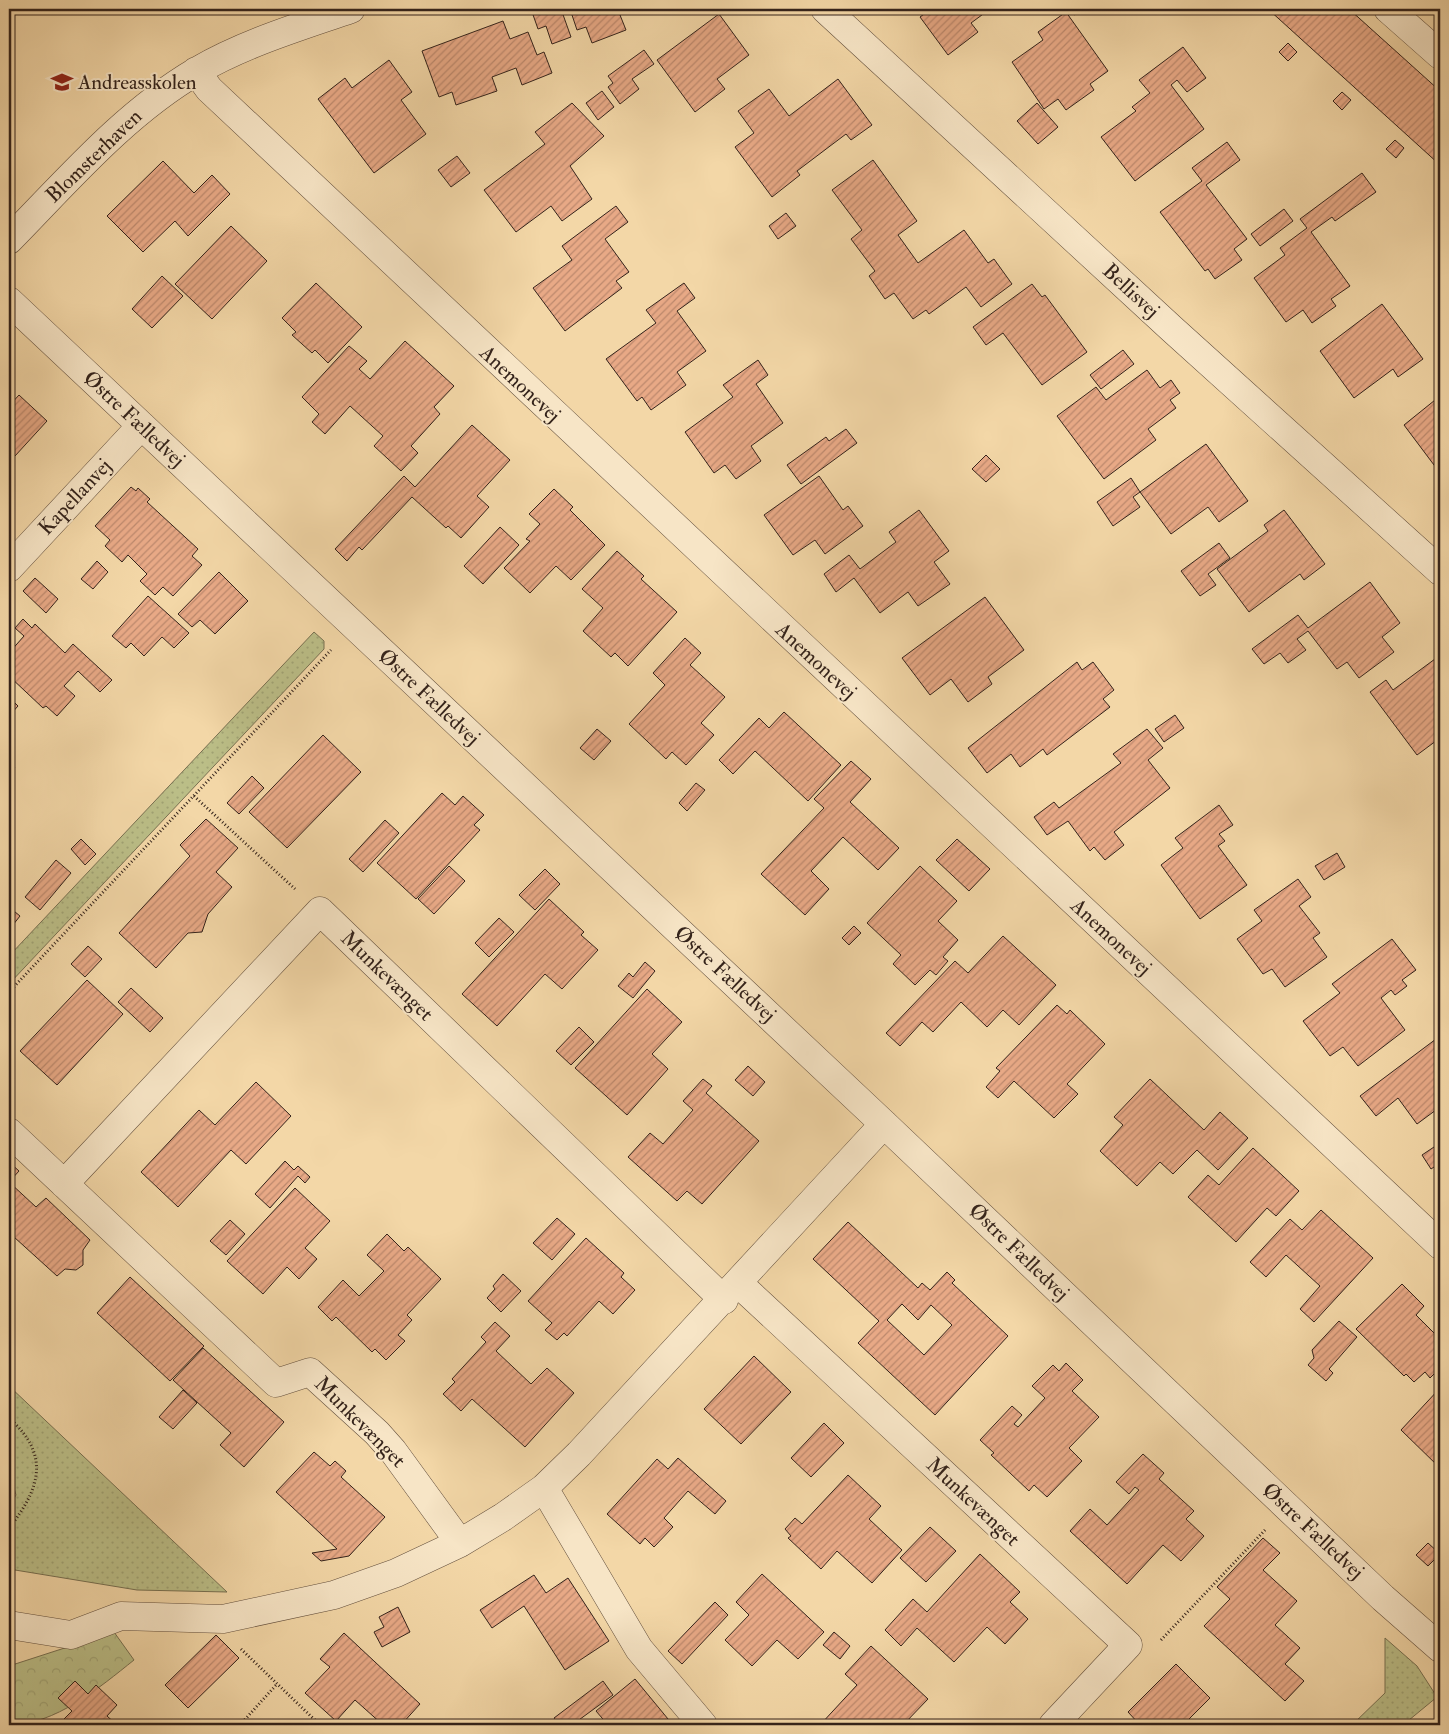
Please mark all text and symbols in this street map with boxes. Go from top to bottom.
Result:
school or university icon: Andreasskolen [49,69,75,95]
place label: Andreasskolen [77,69,197,96]
street label: Blomsterhaven [40,103,148,209]
street label: Bellisvej [1097,258,1165,324]
street label: Anemonevej [473,339,566,428]
street label: Østre Fælledvej [77,365,191,473]
street label: Kapellanvej [33,453,117,541]
street label: Anemonevej [769,616,862,705]
street label: Østre Fælledvej [372,643,486,751]
street label: Anemonevej [1064,892,1157,981]
street label: Østre Fælledvej [668,920,782,1028]
street label: Munkevænget [335,925,439,1027]
street label: Østre Fælledvej [963,1197,1075,1307]
street label: Munkevænget [309,1371,412,1474]
street label: Munkevænget [920,1452,1026,1552]
street label: Østre Fælledvej [1256,1477,1370,1585]

